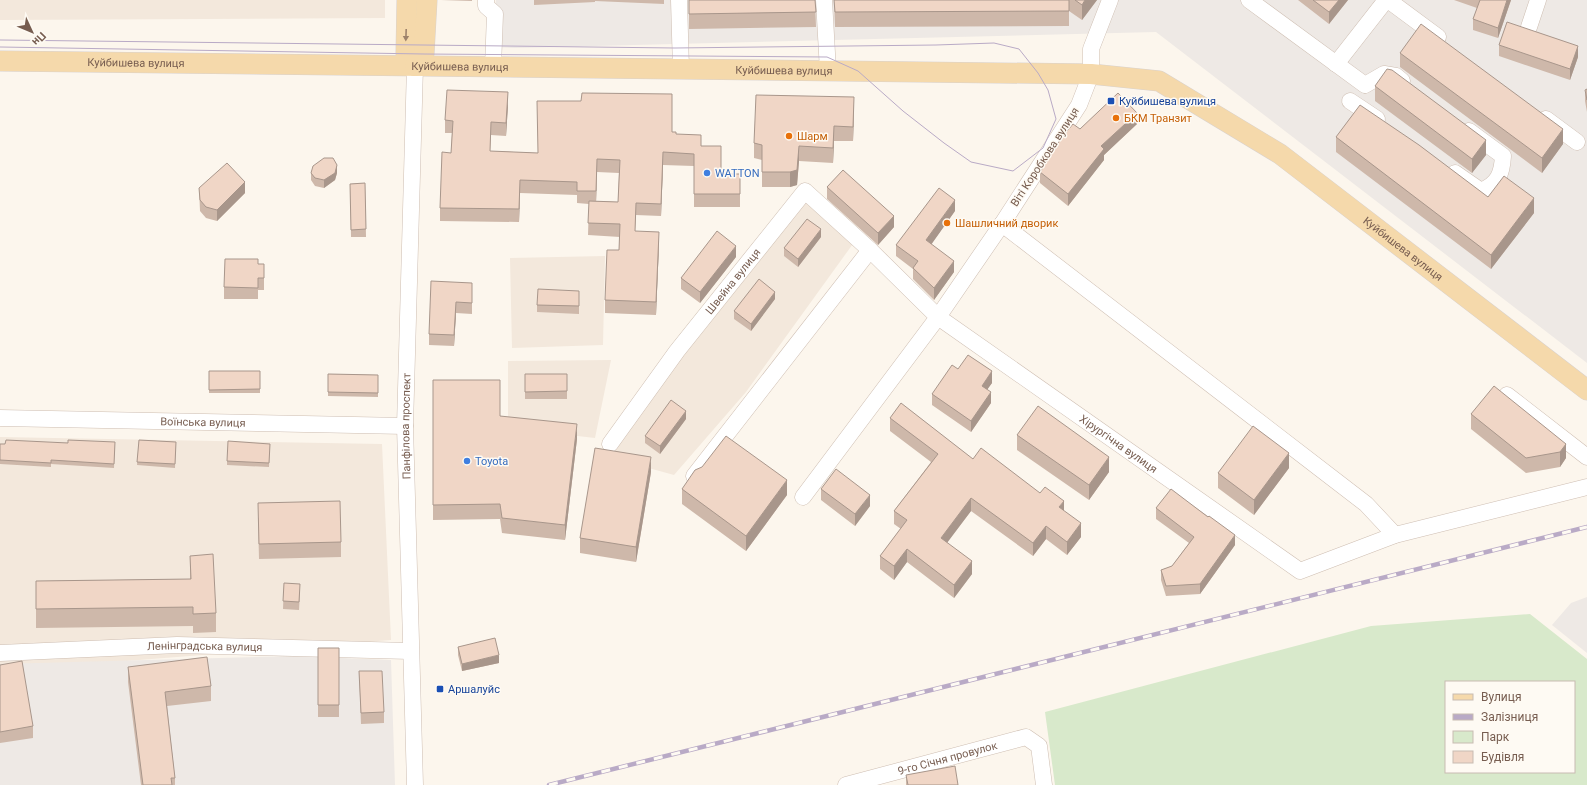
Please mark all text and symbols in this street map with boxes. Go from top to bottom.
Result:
north arrow [12,12,52,52]
text: Пн [29,29,48,48]
one-way arrow [402,29,409,41]
street label: Куйбишева вулиця [87,56,185,70]
street label: Куйбишева вулиця [411,59,509,74]
street label: Куйбишева вулиця [735,63,833,77]
place label: Куйбишева вулиця [1119,95,1216,108]
marker: Куйбишева вулиця [1106,96,1116,106]
street label: Віті Коробкова вулиця [1008,105,1082,209]
place label: БКМ Транзит [1124,112,1193,125]
marker: БКМ Транзит [1111,113,1121,123]
place label: Шарм [797,130,828,143]
marker: Шарм [784,131,794,141]
place label: WATTON [715,167,760,180]
marker: WATTON [702,168,712,178]
street label: Куйбишева вулиця [1361,214,1446,283]
place label: Шашличний дворик [955,217,1058,230]
marker: Шашличний дворик [942,218,952,228]
street label: Швейна вулиця [703,246,763,317]
street label: Панфілова проспект [398,372,413,480]
street label: Хірургічна вулиця [1077,412,1160,475]
street label: Воїнська вулиця [160,415,246,429]
place label: Toyota [475,455,508,468]
marker: Toyota [462,456,472,466]
street label: Ленінградська вулиця [147,638,263,654]
legend [1445,681,1575,773]
place label: Аршалуйс [448,683,500,696]
marker: Аршалуйс [435,684,445,694]
text: Вулиця [1481,690,1522,704]
text: Залізниця [1481,710,1538,724]
text: Парк [1481,730,1510,744]
street label: 9-го Січня провулок [896,738,999,777]
text: Будівля [1481,750,1524,764]

